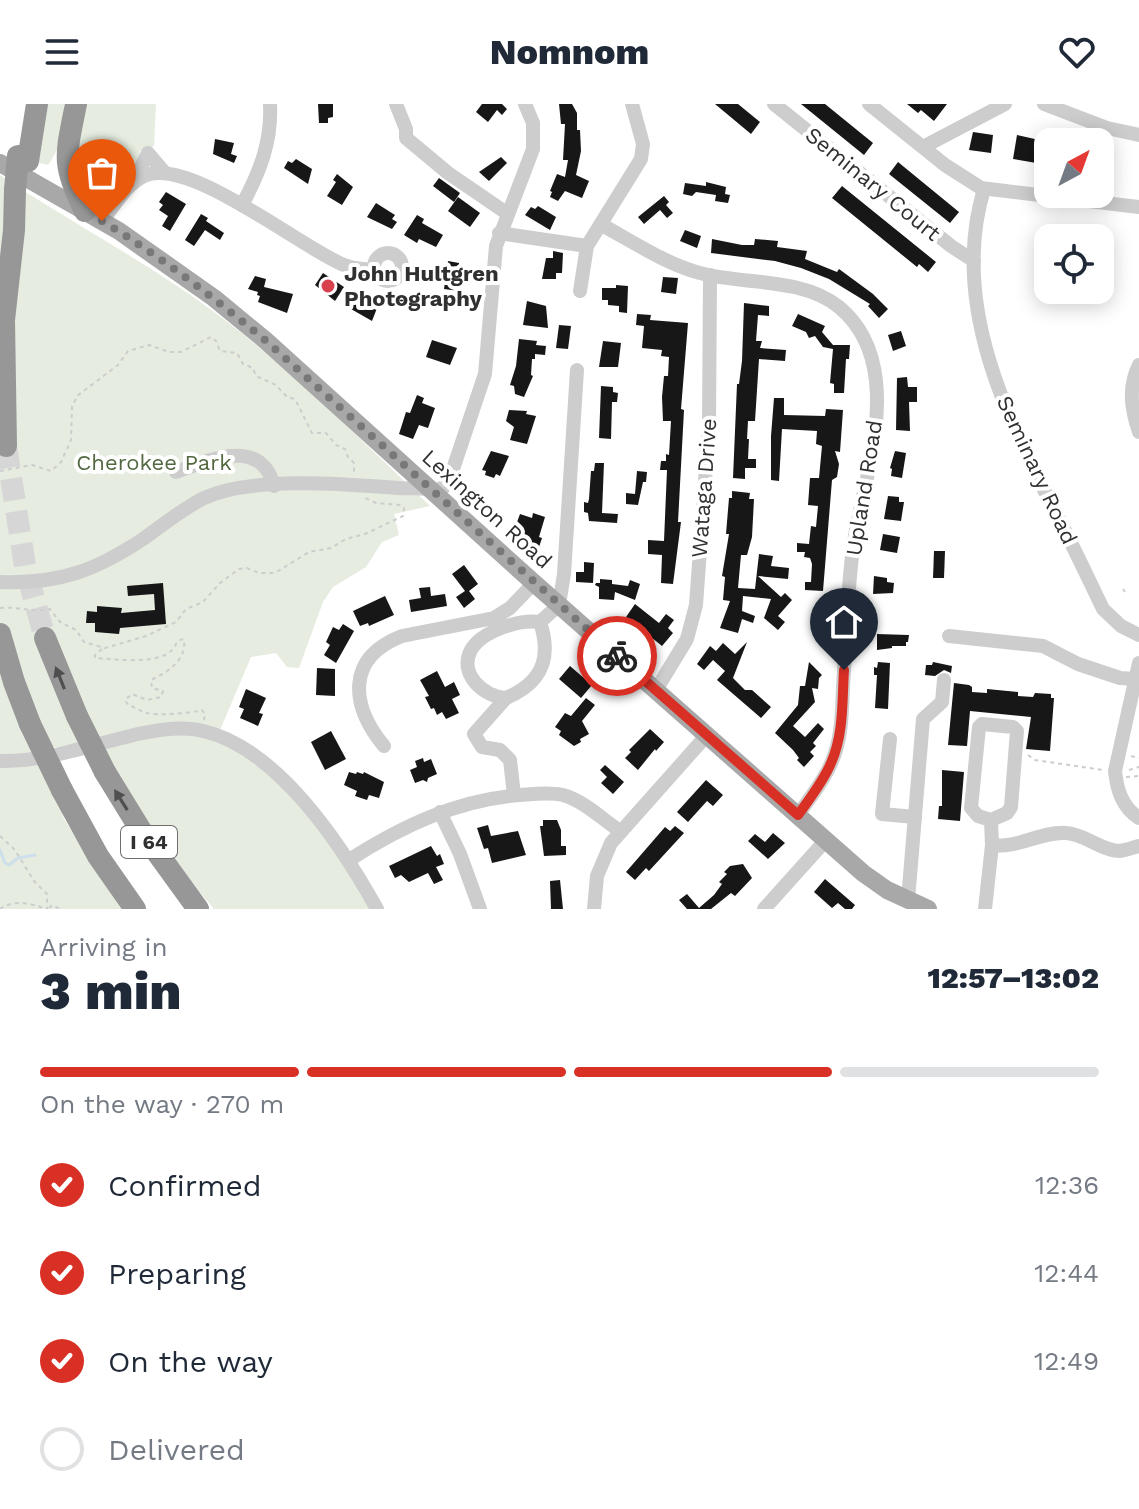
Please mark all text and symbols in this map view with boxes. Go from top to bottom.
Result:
icon: menu [40,30,84,74]
icon: heart [1055,30,1099,74]
text: Nomnom [490,31,649,73]
street label: Seminary Court [800,122,946,246]
north arrow [1034,128,1114,208]
map controls [1034,128,1114,304]
pin [68,139,136,221]
icon: bag [80,151,124,195]
button: locate [1034,224,1114,304]
place label: John Hultgren Photography [344,261,499,311]
marker: John Hultgren Photography [319,277,337,295]
street label: Seminary Road [992,392,1082,548]
street label: Wataga Drive [687,417,721,559]
street label: Upland Road [841,418,887,558]
street label: Lexington Road [417,444,557,574]
park label: Cherokee Park [76,450,232,475]
pin [810,588,878,670]
icon: home [822,600,866,644]
courier [577,616,657,696]
icon: bike [595,634,639,678]
one-way arrow [54,666,67,690]
one-way arrow [115,789,129,811]
road number: I 64 [121,826,177,858]
text: Arriving in [40,932,168,962]
text: 12:57–13:02 [927,960,1099,995]
text: 3 min [40,961,182,1022]
text: On the way · 270 m [40,1089,284,1119]
icon: check [40,1163,84,1207]
text: Confirmed [108,1168,262,1203]
text: 12:36 [1035,1170,1099,1200]
icon: check [40,1251,84,1295]
text: Preparing [108,1256,246,1291]
text: 12:44 [1034,1258,1099,1288]
icon: check [40,1339,84,1383]
text: On the way [108,1344,273,1379]
text: 12:49 [1034,1346,1099,1376]
text: Delivered [108,1432,245,1467]

